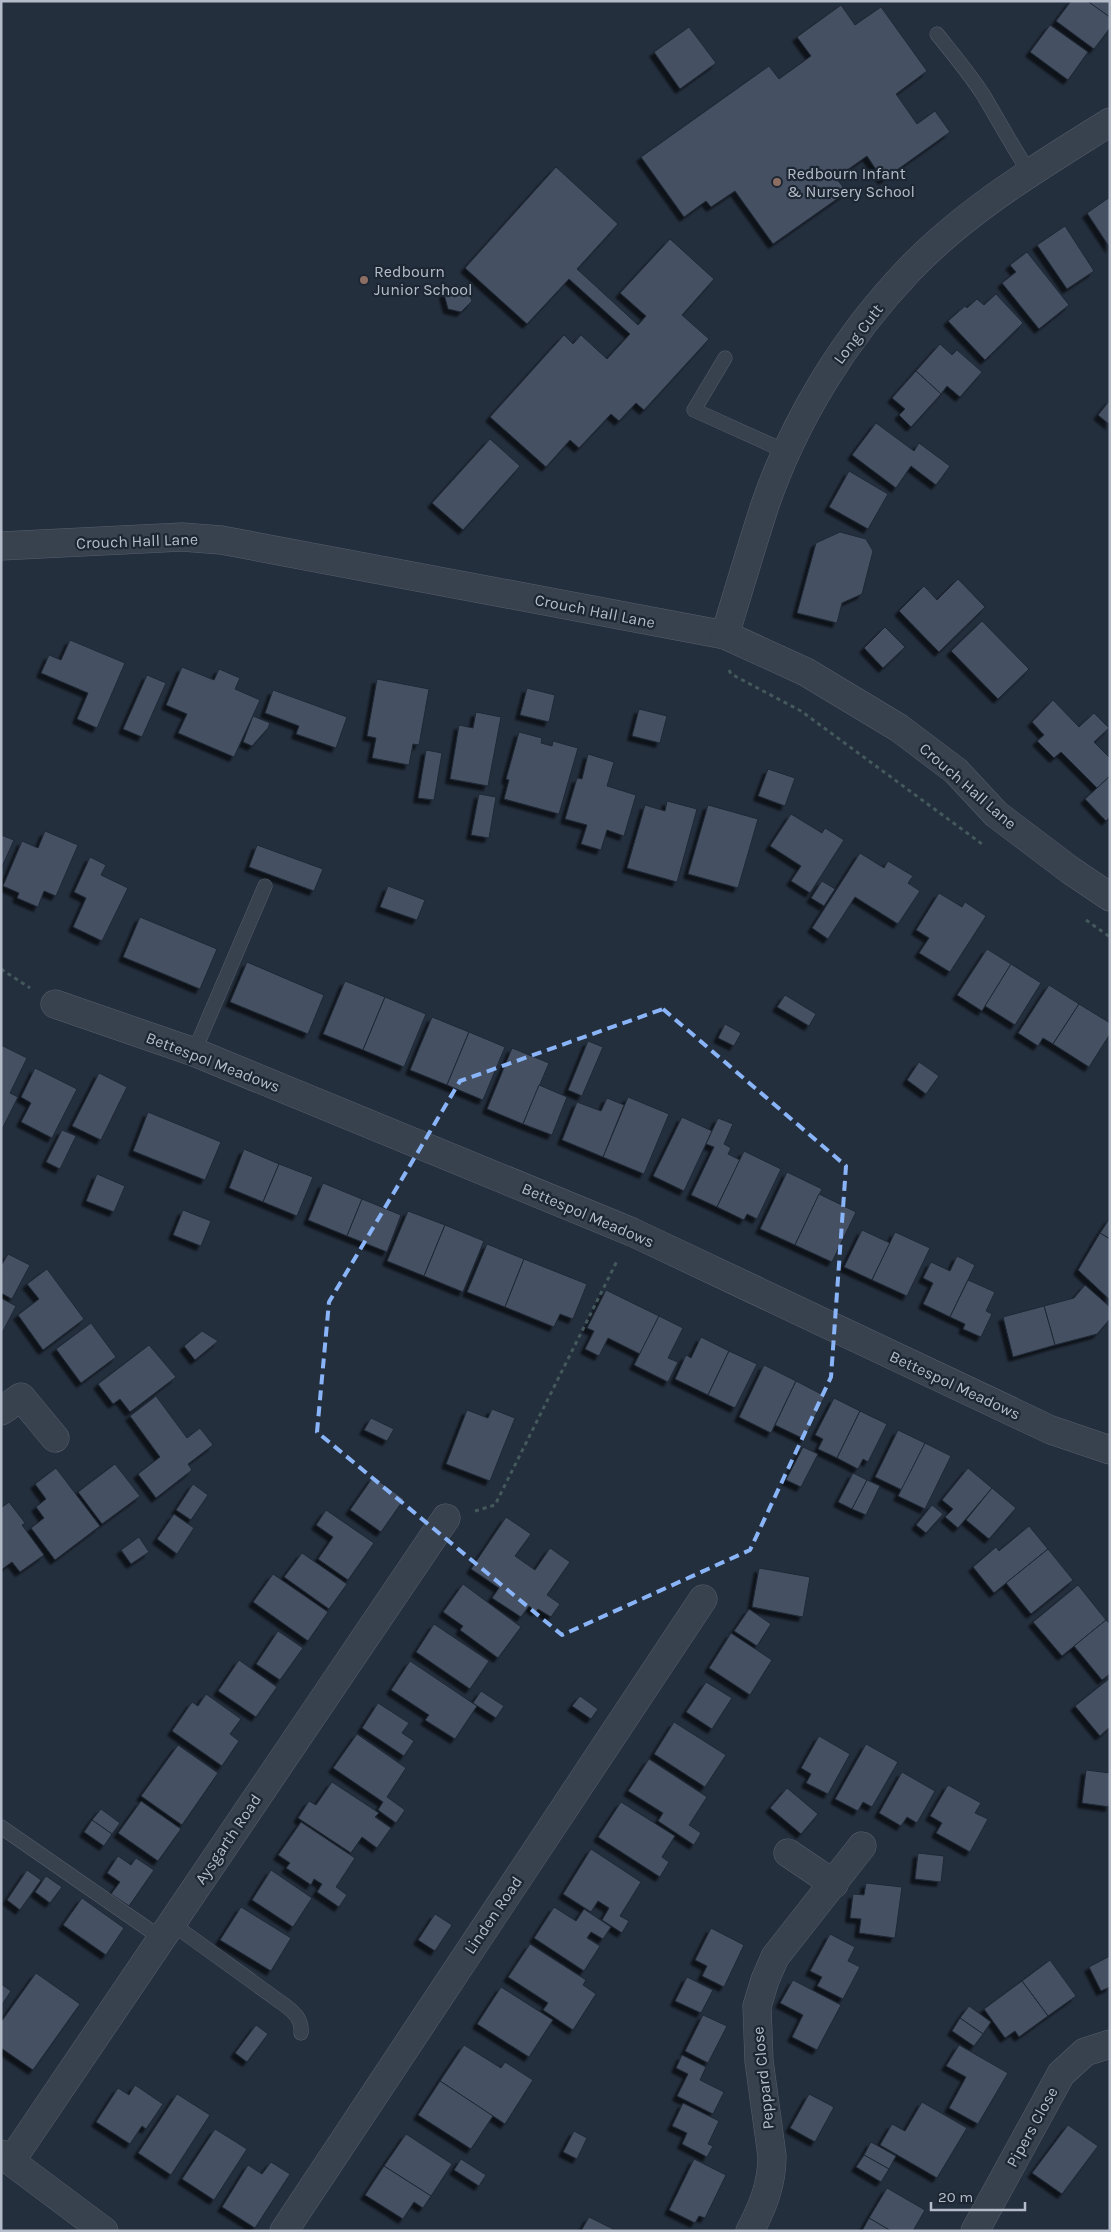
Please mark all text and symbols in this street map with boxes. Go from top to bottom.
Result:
place label: Redbourn Infant & Nursery School [787,164,915,201]
marker: Redbourn Infant & Nursery School [771,176,783,188]
place label: Redbourn Junior School [374,262,472,299]
marker: Redbourn Junior School [358,274,370,286]
street label: Long Cutt [829,300,887,368]
street label: Crouch Hall Lane [76,529,198,553]
street label: Crouch Hall Lane [533,590,657,632]
street label: Crouch Hall Lane [916,739,1020,833]
street label: Bettespol Meadows [143,1028,283,1096]
street label: Bettespol Meadows [519,1179,657,1251]
street label: Bettespol Meadows [887,1346,1023,1424]
street label: Aysgarth Road [191,1790,265,1888]
street label: Linden Road [460,1872,526,1958]
street label: Peppard Close [748,2026,778,2130]
street label: Pipers Close [1002,2084,1062,2170]
scale bar [931,2180,1025,2212]
text: 20 m [938,2188,973,2206]

